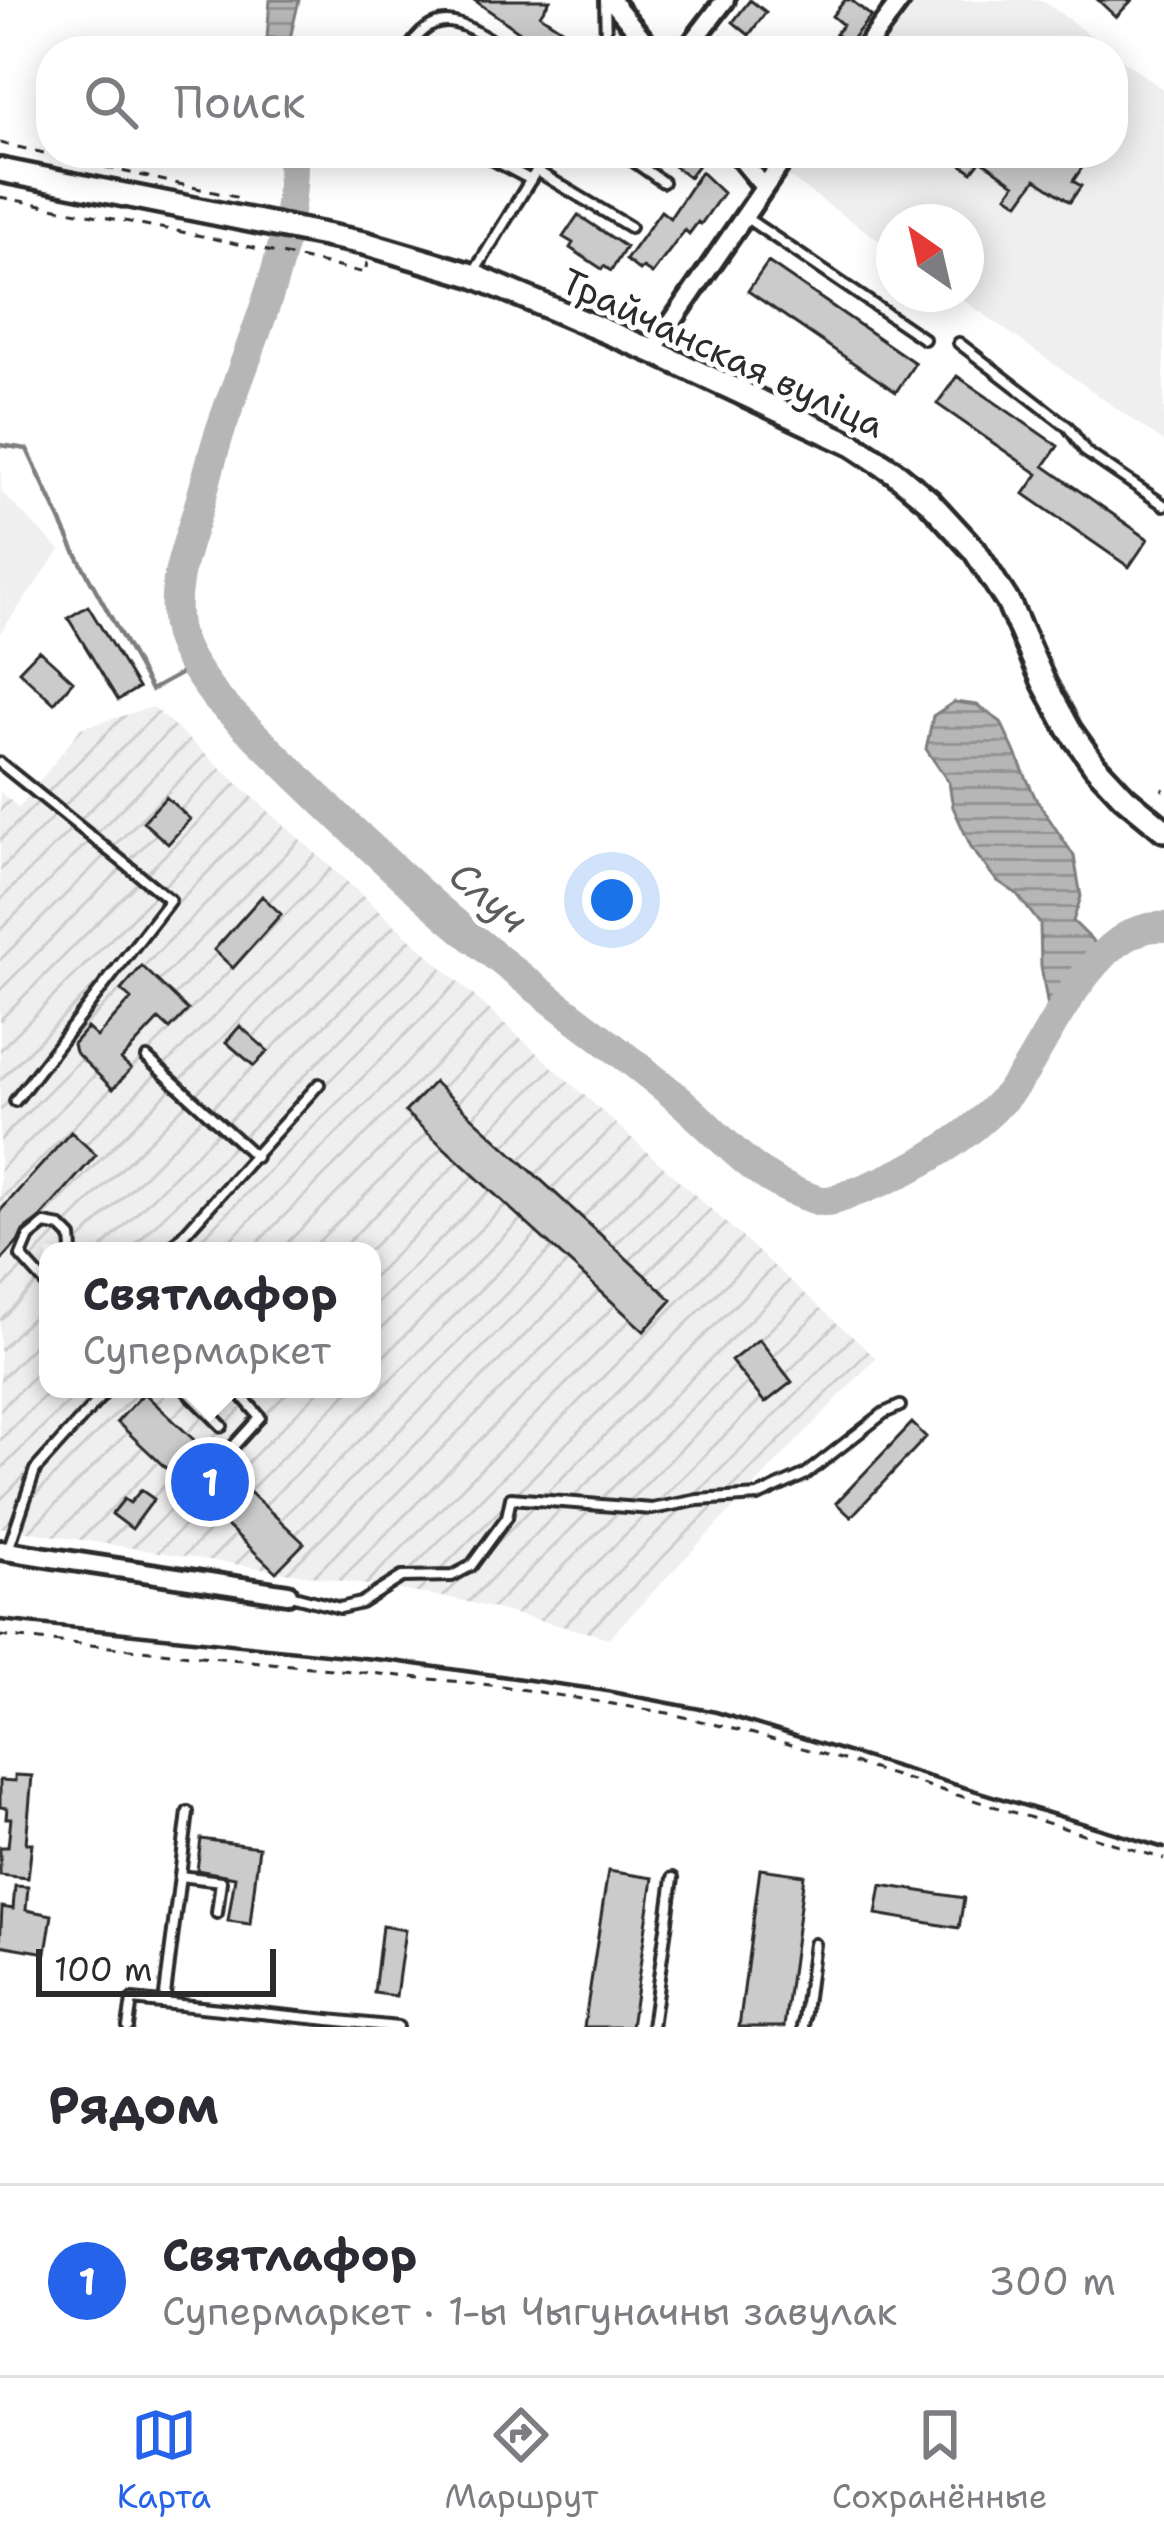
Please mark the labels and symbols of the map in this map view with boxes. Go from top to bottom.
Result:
north arrow [876,204,984,312]
street label: Трайчанская вуліца [553,257,893,449]
water label: Случ [439,849,539,945]
your location [582,870,642,930]
pin: 1 [171,1437,249,1527]
scale bar [36,1943,276,1996]

